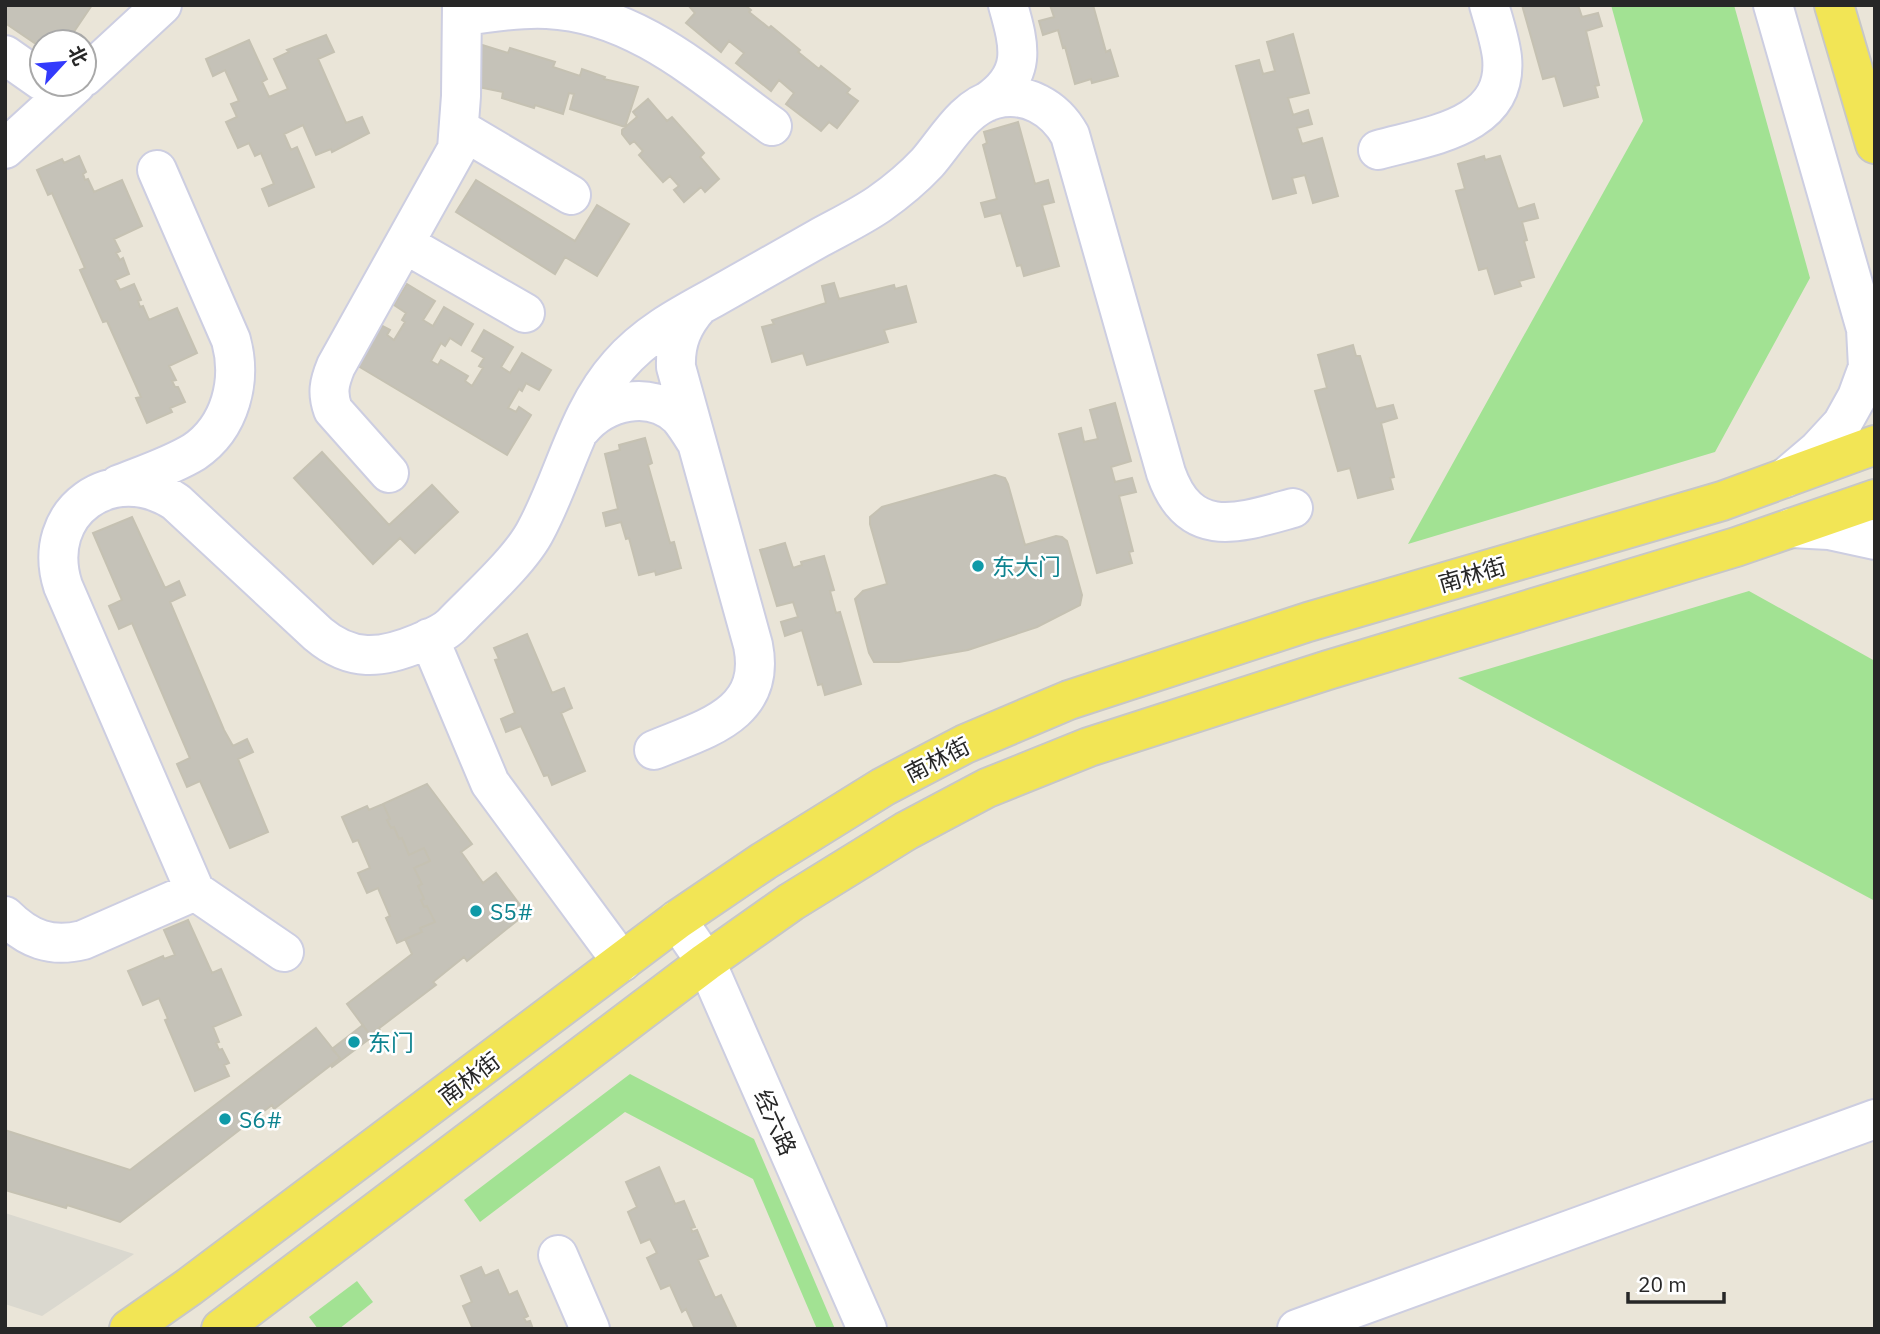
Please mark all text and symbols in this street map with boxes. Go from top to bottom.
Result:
north arrow [28,28,98,98]
text: 北 [63,42,93,69]
street label: 南林街 [1435,550,1509,598]
place label: 东大门 [992,551,1061,581]
marker: 东大门 [970,558,986,574]
street label: 南林街 [899,730,975,788]
place label: S5# [490,896,534,926]
marker: S5# [468,903,484,919]
place label: 东门 [368,1027,414,1057]
marker: 东门 [346,1034,362,1050]
street label: 南林街 [432,1045,506,1111]
street label: 经六路 [748,1084,804,1160]
place label: S6# [239,1104,283,1134]
marker: S6# [217,1111,233,1127]
scale bar [1628,1260,1724,1304]
text: 20 m [1638,1270,1687,1298]

